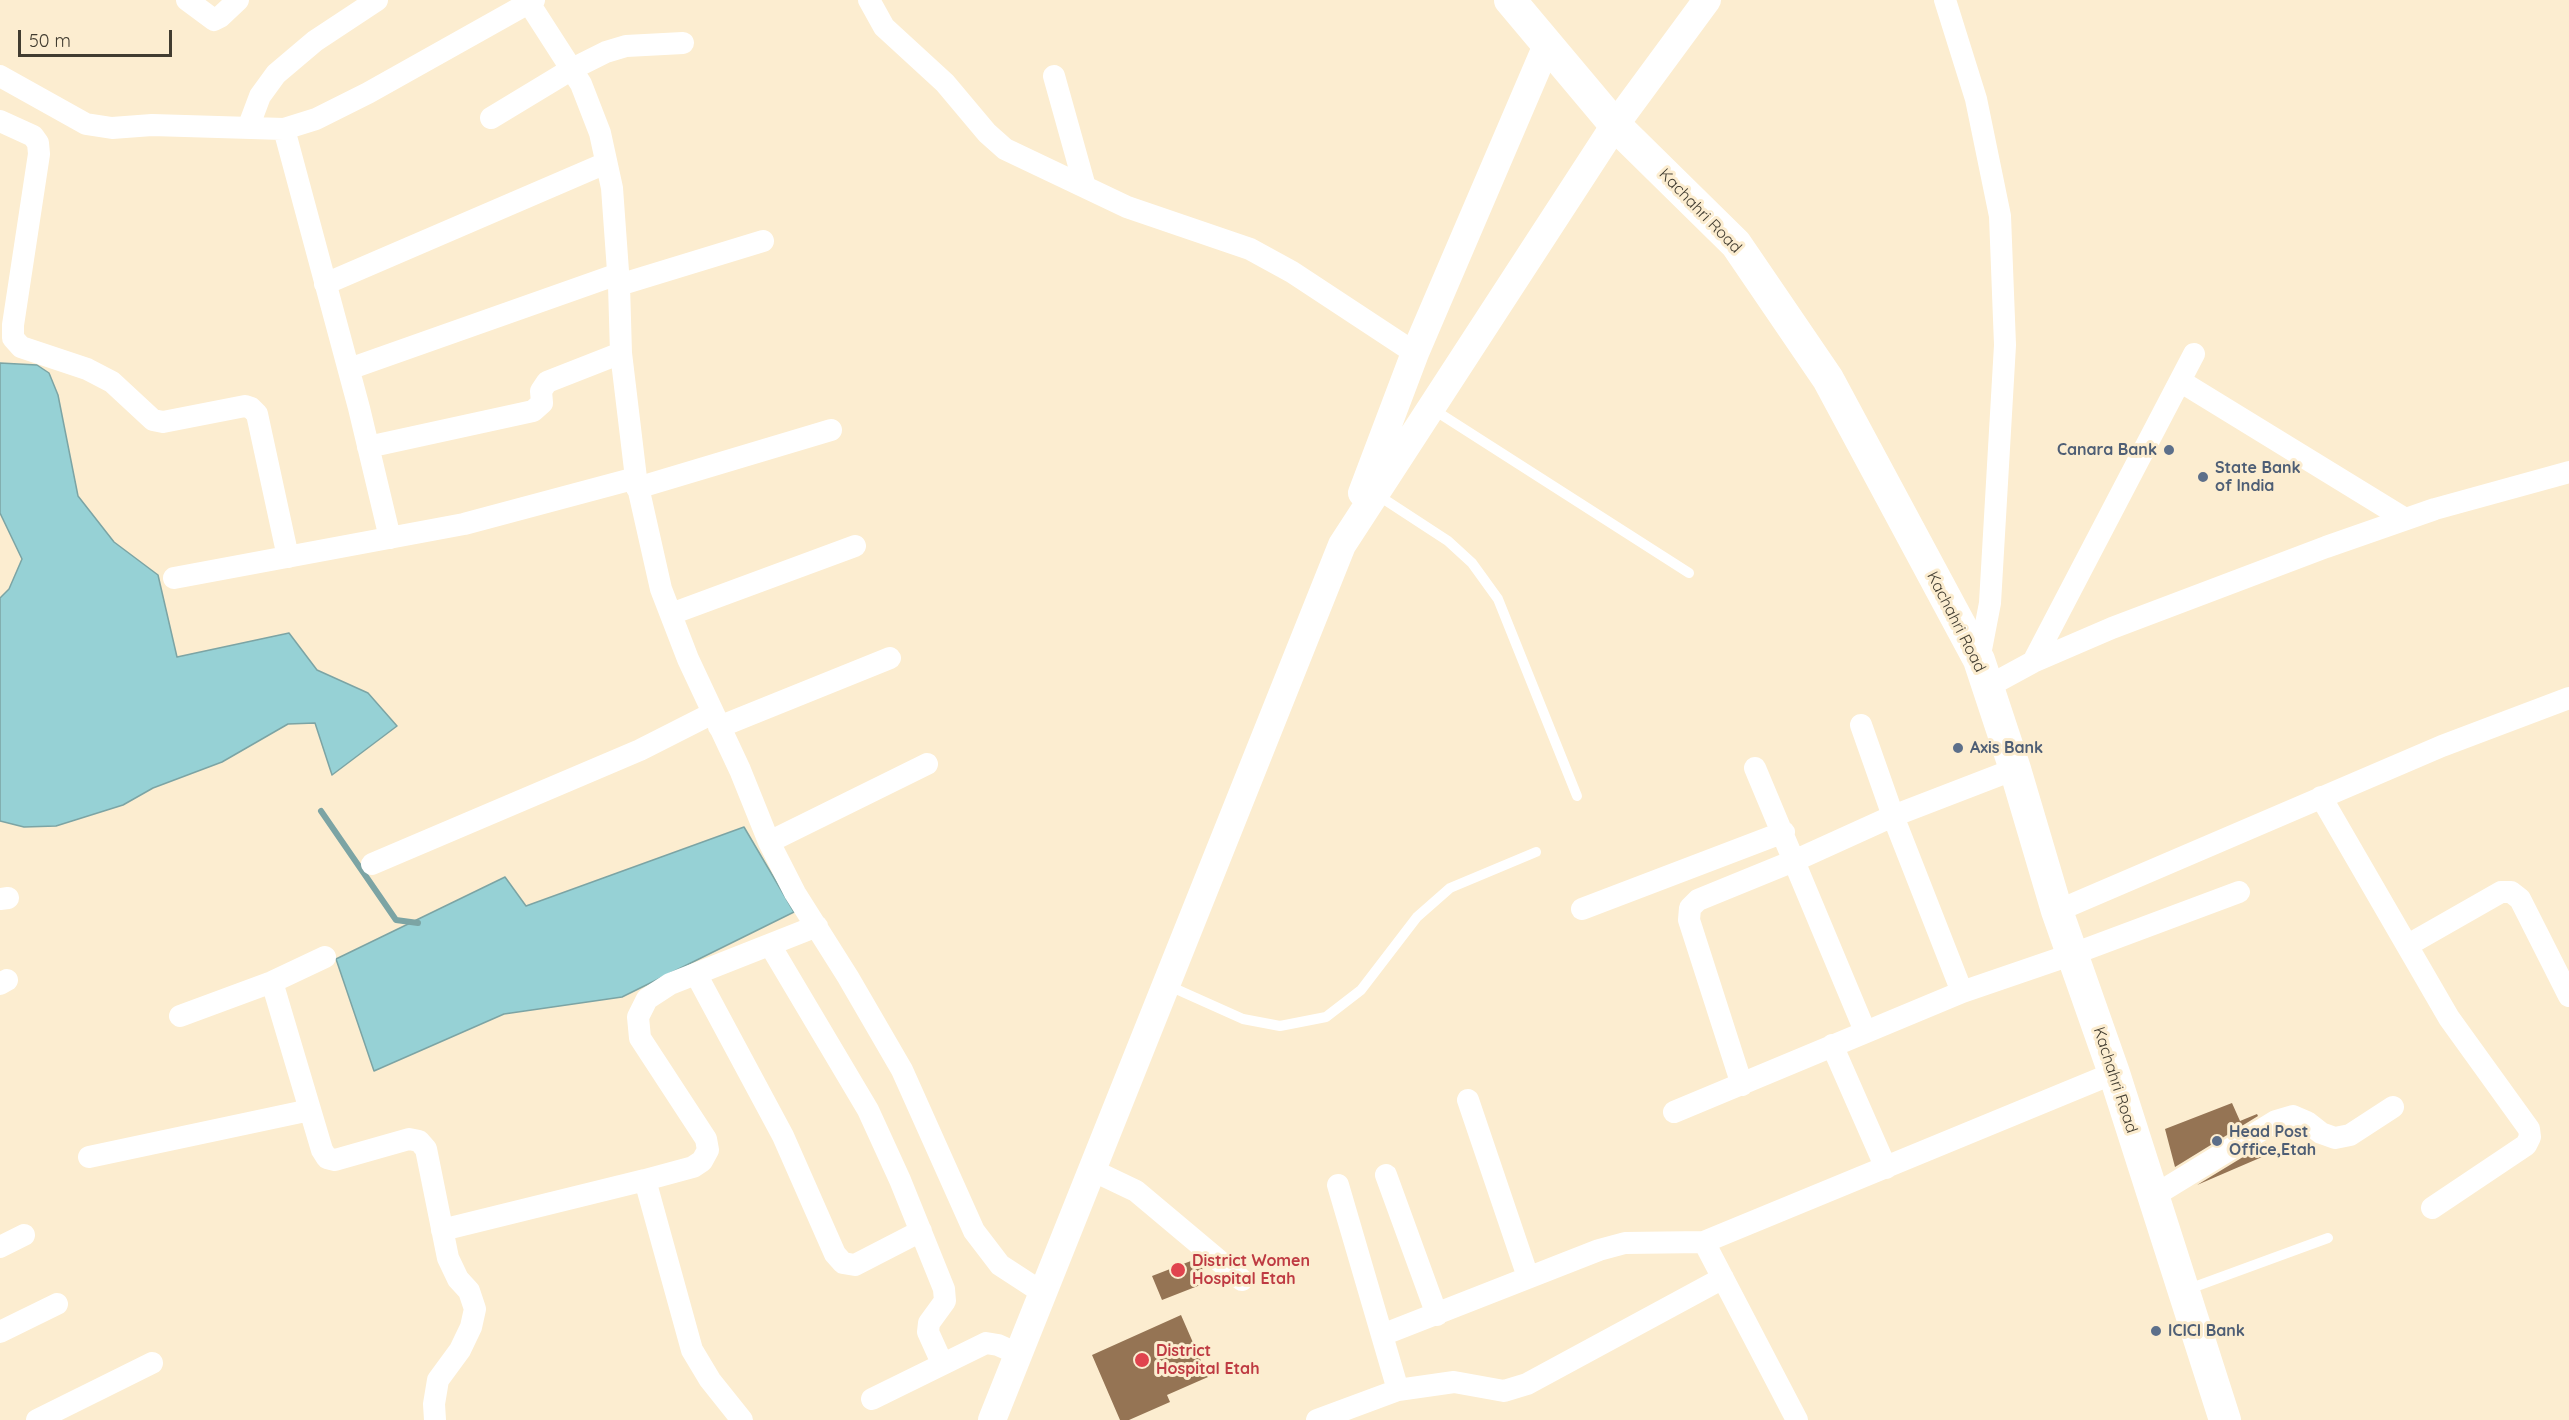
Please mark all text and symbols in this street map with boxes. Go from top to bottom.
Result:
scale bar [21,18,176,56]
text: 50 m [29,29,71,52]
street label: Kachahri Road [1655,165,1745,257]
place label: Canara Bank [2057,440,2157,460]
marker: Canara Bank [2162,443,2176,457]
place label: State Bank of India [2215,458,2301,496]
marker: State Bank of India [2196,470,2210,484]
street label: Kachahri Road [1922,569,1990,675]
place label: Axis Bank [1970,738,2043,758]
marker: Axis Bank [1951,741,1965,755]
street label: Kachahri Road [2089,1025,2141,1135]
place label: Head Post Office,Etah [2229,1122,2316,1160]
marker: Head Post Office,Etah [2210,1134,2224,1148]
place label: District Women Hospital Etah [1192,1251,1310,1289]
marker: District Women Hospital Etah [1169,1261,1187,1279]
place label: ICICI Bank [2168,1321,2245,1341]
marker: ICICI Bank [2149,1324,2163,1338]
place label: District Hospital Etah [1156,1341,1260,1379]
marker: District Hospital Etah [1133,1351,1151,1369]

